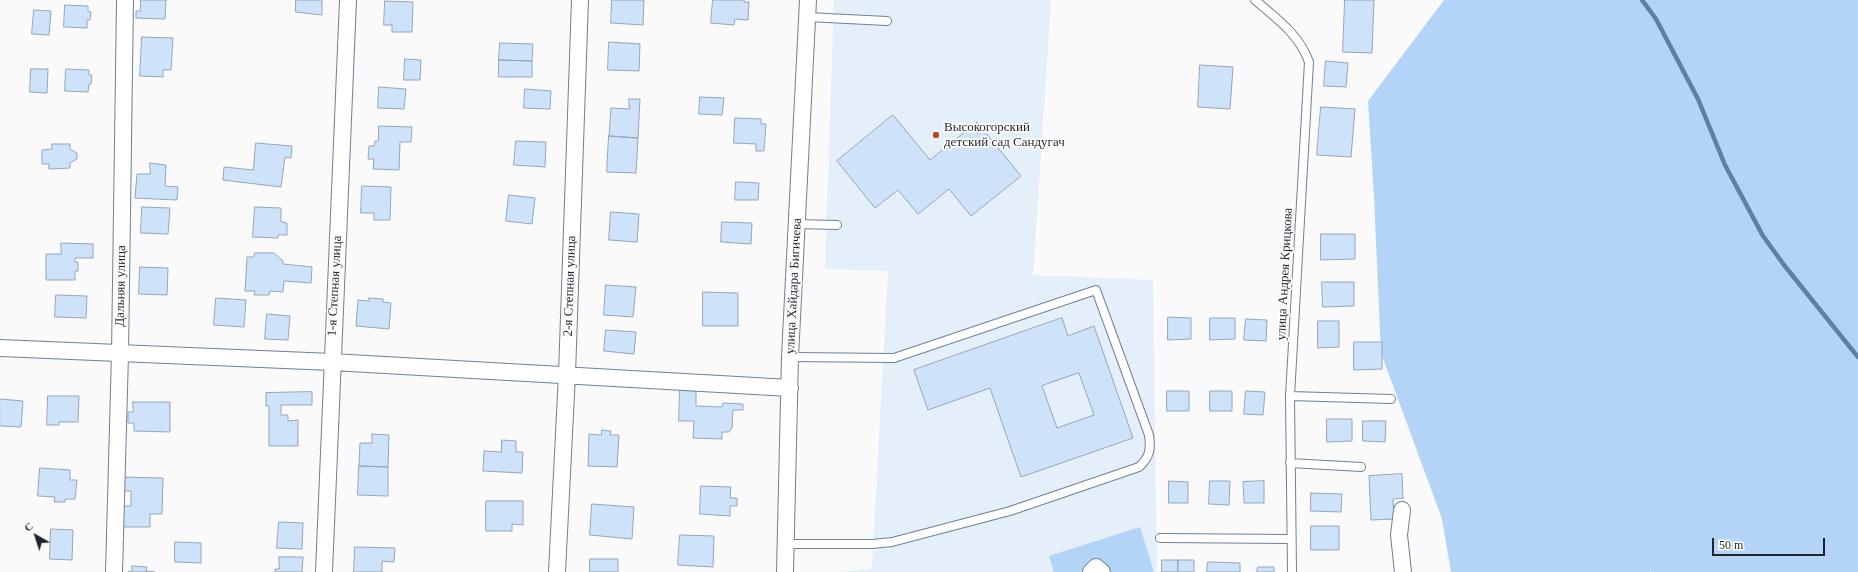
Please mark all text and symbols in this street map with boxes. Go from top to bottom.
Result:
place label: Высокогорский детский сад Сандугач [944,120,1065,151]
marker: Высокогорский детский сад Сандугач [931,130,941,140]
street label: улица Андрея Крицкова [1274,207,1296,341]
street label: улица Хайдара Бигичева [783,218,805,354]
street label: 1-я Степная улица [325,235,345,337]
street label: 2-я Степная улица [560,235,580,337]
street label: Дальняя улица [112,245,130,327]
north arrow [16,516,56,556]
text: С [22,520,35,534]
scale bar [1714,530,1827,556]
text: 50 m [1719,538,1743,552]

